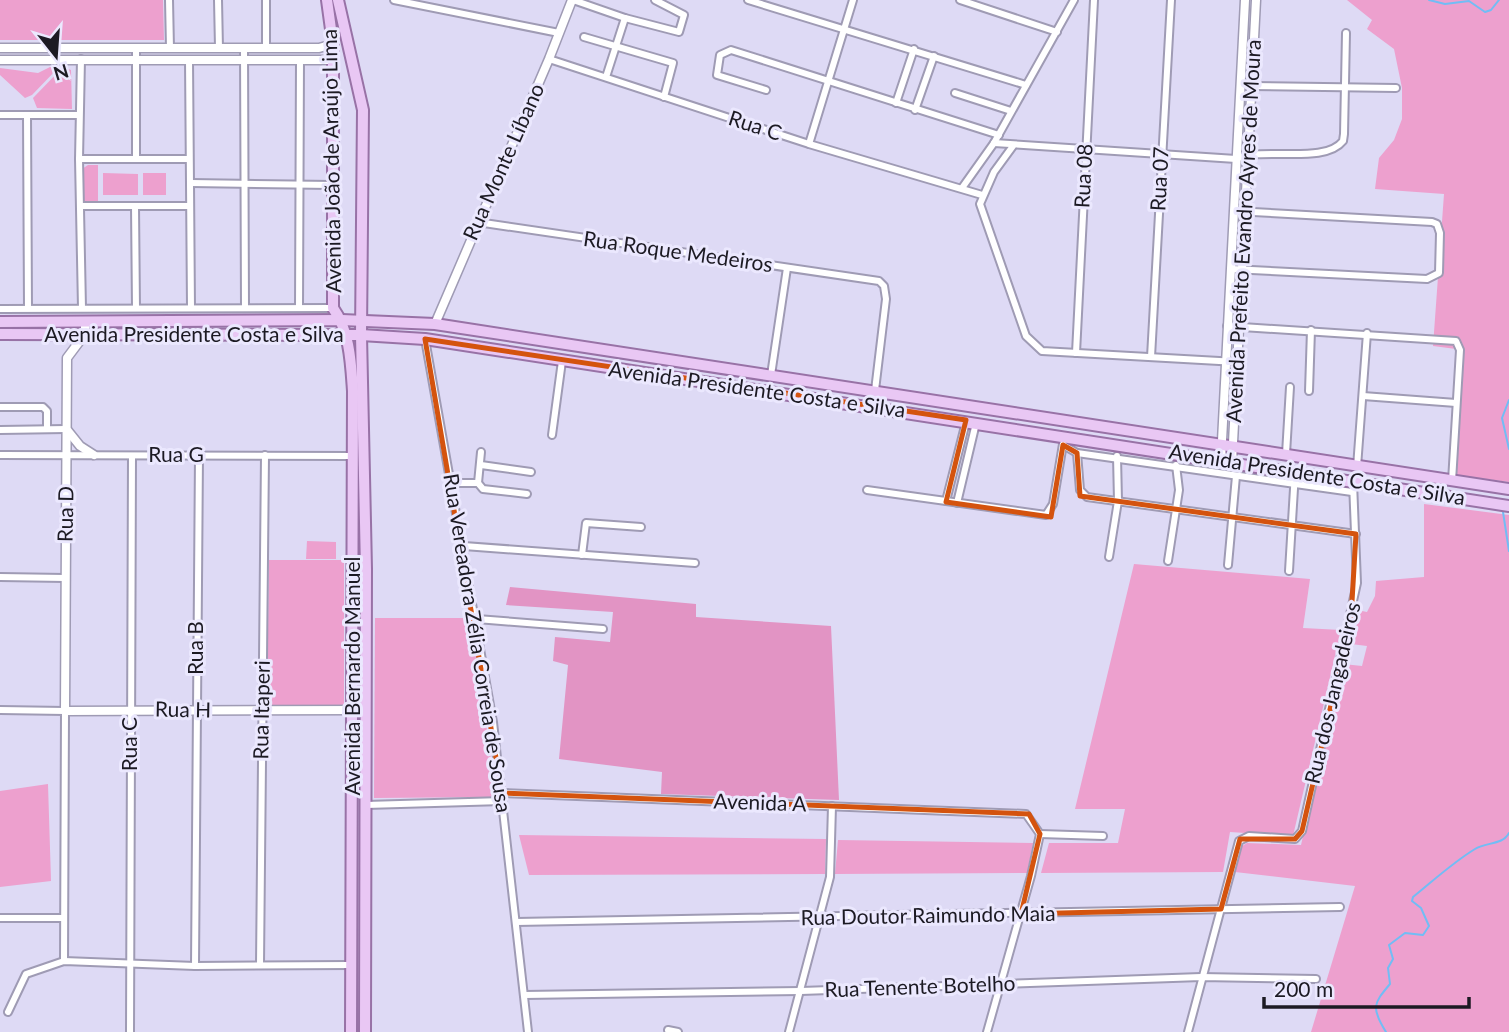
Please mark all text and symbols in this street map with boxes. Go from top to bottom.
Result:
north arrow [21,21,91,91]
street label: Avenida João de Araújo Lima [316,29,345,293]
street label: Avenida Prefeito Evandro Ayres de Moura [1220,39,1265,423]
text: N [51,60,71,86]
street label: Rua Monte Líbano [457,79,548,244]
street label: Rua C [726,104,785,145]
street label: Rua 08 [1068,143,1097,209]
street label: Rua 07 [1144,146,1173,212]
street label: Rua Roque Medeiros [582,225,774,276]
street label: Avenida Presidente Costa e Silva [44,321,344,346]
street label: Avenida Presidente Costa e Silva [607,355,907,422]
street label: Avenida Presidente Costa e Silva [1167,438,1467,509]
street label: Rua G [148,441,204,466]
street label: Rua Vereadora Zélia Correia de Sousa [439,471,518,814]
street label: Rua D [52,486,77,542]
street label: Avenida Bernardo Manuel [339,556,364,796]
street label: Rua dos Jangadeiros [1298,599,1365,786]
street label: Rua B [182,621,207,675]
street label: Rua Itaperi [247,660,274,760]
street label: Rua H [155,696,211,721]
street label: Rua C [116,717,141,771]
street label: Avenida A [713,787,808,816]
street label: Rua Doutor Raimundo Maia [800,900,1056,929]
scale bar [1264,965,1469,1009]
street label: Rua Tenente Botelho [824,970,1016,1001]
text: 200 m [1274,976,1333,1001]

